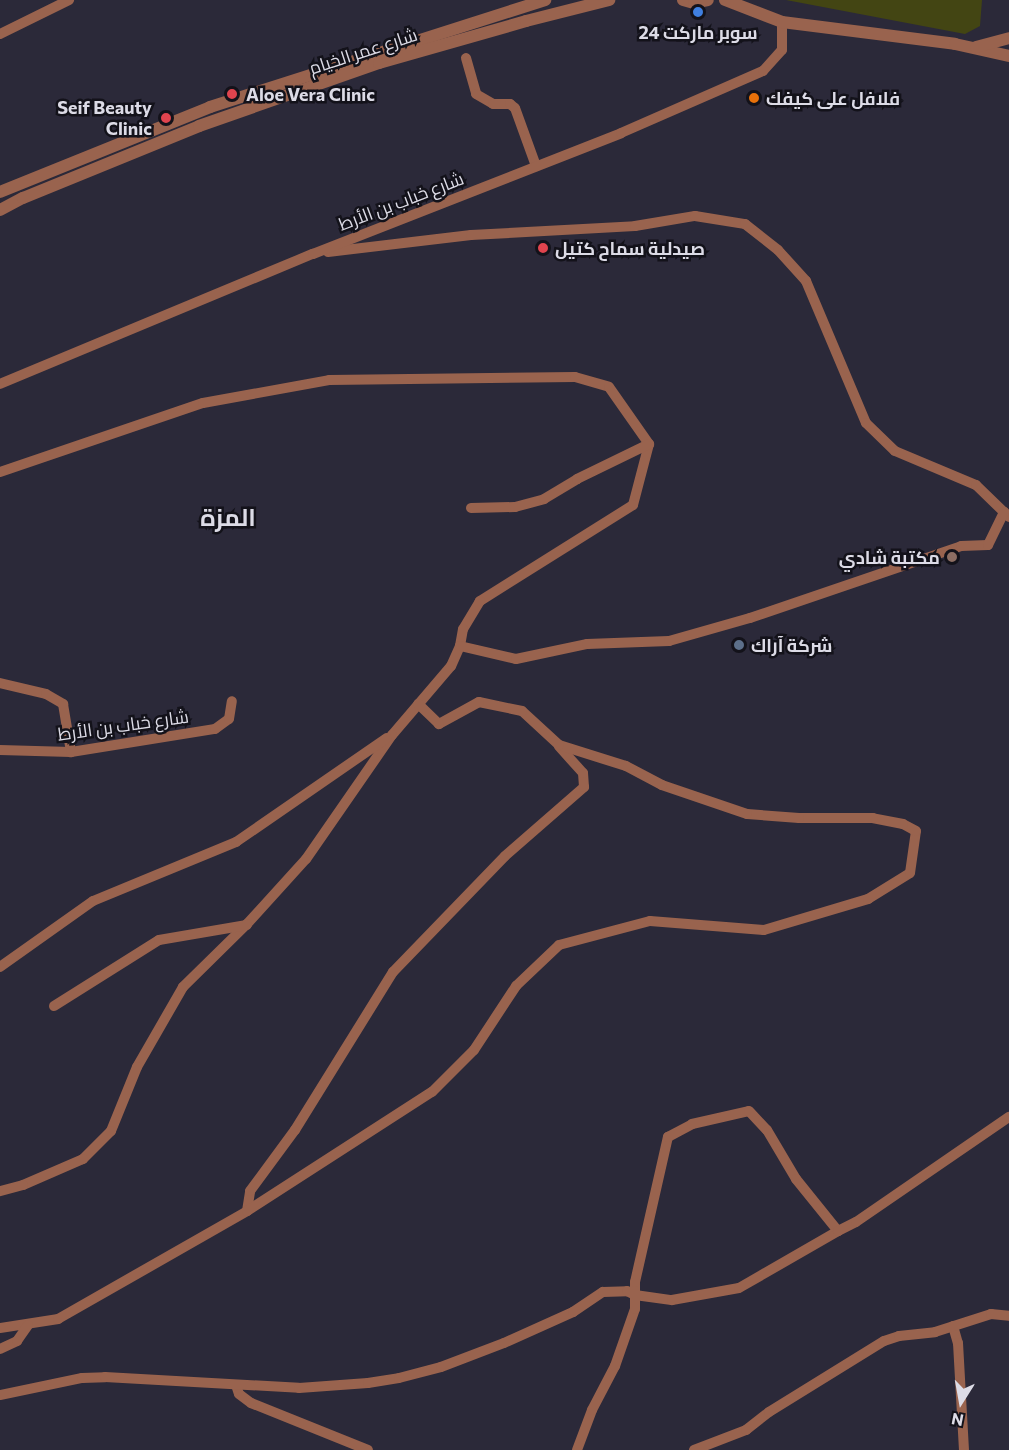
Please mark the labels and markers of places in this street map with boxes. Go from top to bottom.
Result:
marker: سوبر ماركت 24 [691,5,705,19]
place label: سوبر ماركت 24 [638,21,758,43]
place label: Aloe Vera Clinic [246,83,375,105]
marker: Aloe Vera Clinic [223,85,241,103]
place label: فلافل على كيفك [766,87,900,109]
marker: فلافل على كيفك [747,91,761,105]
place label: Seif Beauty Clinic [57,97,152,140]
marker: Seif Beauty Clinic [157,109,175,127]
place label: صيدلية سماح كتيل [555,237,705,259]
marker: صيدلية سماح كتيل [536,241,550,255]
place label: مكتبة شادي [839,546,940,568]
marker: مكتبة شادي [945,550,959,564]
place label: شركة آراك [751,634,832,656]
marker: شركة آراك [732,638,746,652]

